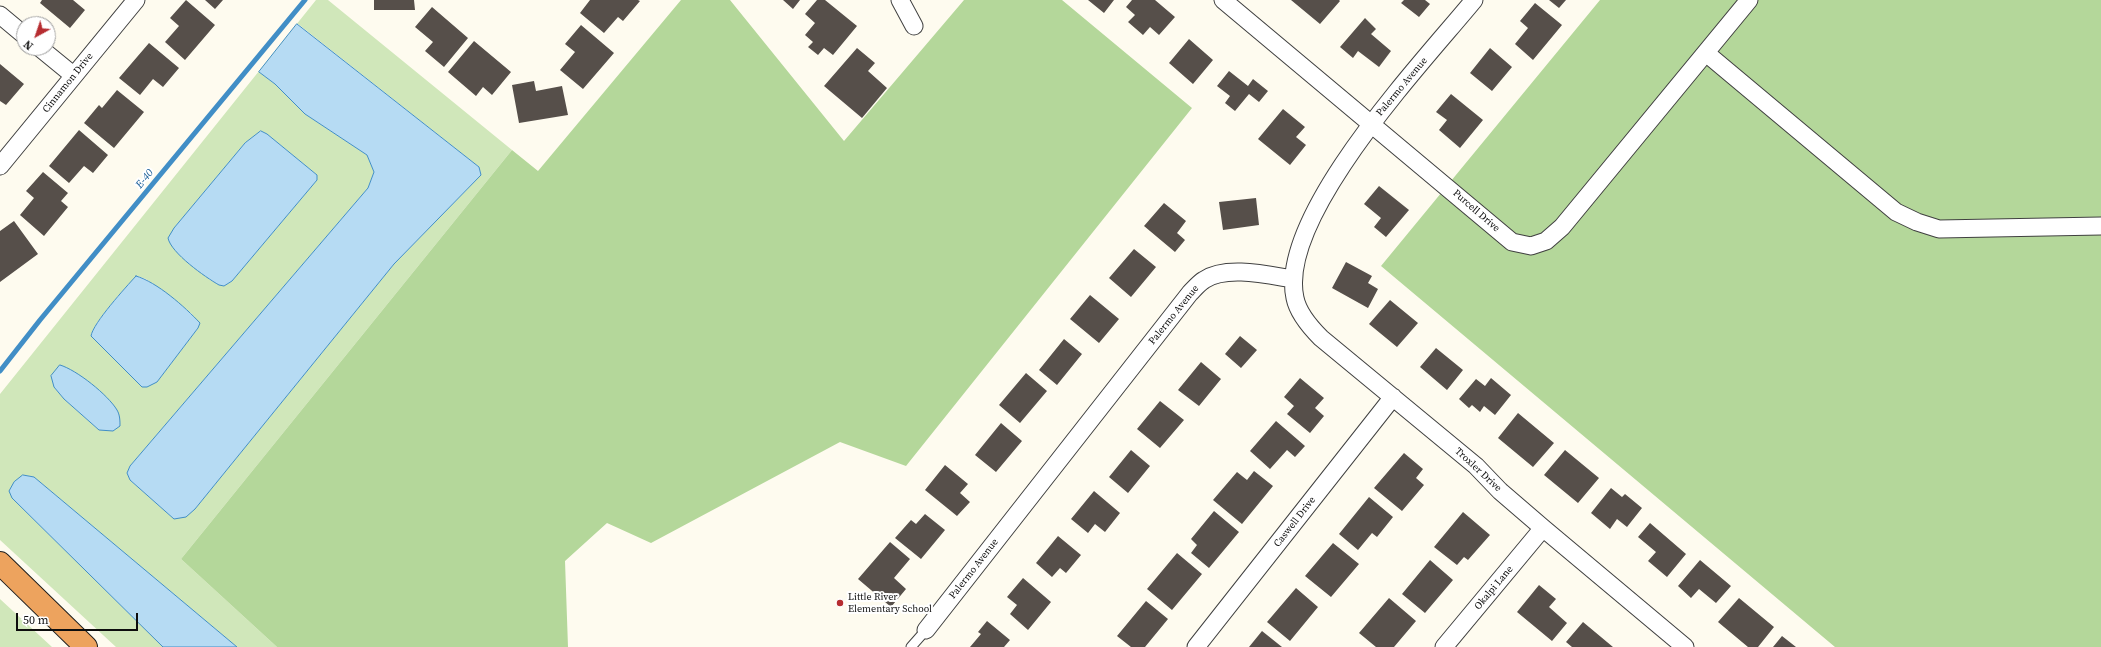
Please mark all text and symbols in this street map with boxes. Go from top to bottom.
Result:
north arrow [16,16,56,56]
text: N [21,36,37,53]
street label: Cinnamon Drive [40,51,96,115]
street label: Palermo Avenue [1374,55,1430,119]
water label: E-40 [133,167,157,191]
street label: Purcell Drive [1450,187,1502,235]
street label: Palermo Avenue [1146,283,1202,347]
street label: Troxler Drive [1452,445,1504,495]
street label: Caswell Drive [1272,494,1318,550]
street label: Palermo Avenue [947,537,1001,601]
street label: Okalpi Lane [1472,564,1516,612]
place label: Little River Elementary School [848,591,932,614]
marker: Little River Elementary School [835,598,845,608]
scale bar [18,605,140,631]
text: 50 m [23,612,49,628]

